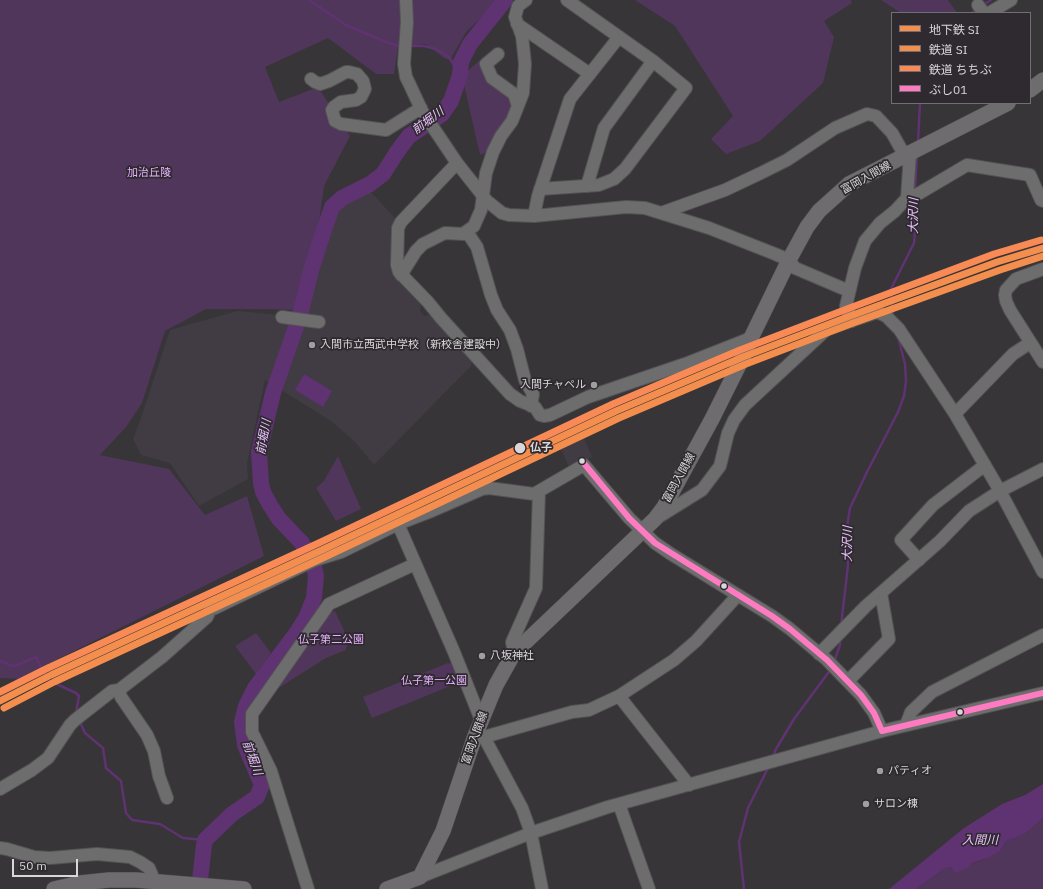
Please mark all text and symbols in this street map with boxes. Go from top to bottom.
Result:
legend [891,12,1031,104]
text: 地下鉄 SI [929,22,980,37]
text: 鉄道 SI [929,42,968,57]
text: 鉄道 ちちぶ [929,62,992,77]
text: ぶし01 [929,82,967,97]
water label: 前堀川 [409,104,447,138]
street label: 富岡入間線 [839,159,893,197]
park label: 加治丘陵 [127,166,171,180]
water label: 大沢川 [906,198,922,234]
place label: 入間市立西武中学校（新校舎建設中） [320,338,507,352]
marker: 入間市立西武中学校（新校舎建設中） [307,340,317,350]
place label: 入間チャペル [520,378,586,392]
marker: 入間チャペル [589,380,599,390]
water label: 前堀川 [254,418,274,456]
marker: 仏子 [513,441,527,455]
place label: 仏子 [530,441,552,455]
street label: 富岡入間線 [660,451,698,505]
unlabelled marker [577,456,587,466]
water label: 大沢川 [840,526,856,562]
unlabelled marker [719,581,729,591]
park label: 仏子第二公園 [298,633,364,647]
place label: 八坂神社 [490,649,534,663]
marker: 八坂神社 [477,651,487,661]
park label: 仏子第一公園 [401,674,467,688]
unlabelled marker [955,707,965,717]
street label: 富岡入間線 [459,710,491,766]
water label: 前堀川 [239,739,265,777]
place label: パティオ [888,764,932,778]
marker: パティオ [875,766,885,776]
place label: サロン棟 [874,797,918,811]
marker: サロン棟 [861,799,871,809]
water label: 入間川 [962,834,998,848]
scale bar [14,851,80,877]
text: 50 m [19,858,47,873]

